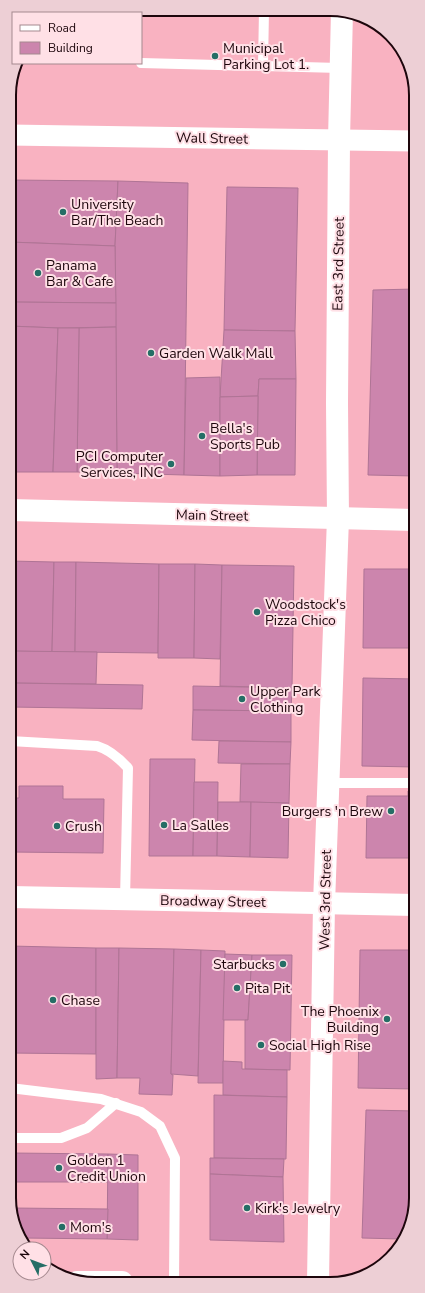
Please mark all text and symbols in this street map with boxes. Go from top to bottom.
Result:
legend [12,12,142,64]
text: Road [48,20,76,36]
place label: Municipal Parking Lot 1. [223,39,309,74]
text: Building [48,40,93,56]
marker: Municipal Parking Lot 1. [210,51,220,61]
street label: Wall Street [176,128,248,149]
place label: University Bar/The Beach [71,195,163,230]
marker: University Bar/The Beach [58,207,68,217]
street label: East 3rd Street [328,217,349,311]
place label: Panama Bar & Cafe [46,256,113,291]
marker: Panama Bar & Cafe [33,268,43,278]
place label: Garden Walk Mall [159,344,274,363]
marker: Garden Walk Mall [146,348,156,358]
place label: Bella's Sports Pub [210,419,280,454]
marker: Bella's Sports Pub [197,431,207,441]
place label: PCI Computer Services, INC [76,447,163,482]
marker: PCI Computer Services, INC [166,459,176,469]
street label: Main Street [176,505,248,526]
place label: Woodstock's Pizza Chico [265,595,346,630]
marker: Woodstock's Pizza Chico [252,607,262,617]
place label: Upper Park Clothing [250,682,322,717]
marker: Upper Park Clothing [237,694,247,704]
place label: Burgers 'n Brew [282,802,383,821]
marker: Burgers 'n Brew [386,806,396,816]
place label: La Salles [172,816,229,835]
place label: Crush [65,817,102,836]
marker: La Salles [159,820,169,830]
marker: Crush [52,821,62,831]
street label: West 3rd Street [315,850,336,950]
street label: Broadway Street [160,891,266,912]
place label: Starbucks [213,955,275,974]
marker: Starbucks [278,959,288,969]
place label: Pita Pit [245,979,290,998]
marker: Pita Pit [232,983,242,993]
place label: Chase [61,991,100,1010]
marker: Chase [48,995,58,1005]
place label: The Phoenix Building [301,1002,380,1037]
marker: The Phoenix Building [382,1014,392,1024]
place label: Social High Rise [269,1036,371,1055]
marker: Social High Rise [256,1040,266,1050]
place label: Golden 1 Credit Union [67,1151,146,1186]
marker: Golden 1 Credit Union [54,1163,64,1173]
place label: Kirk's Jewelry [255,1199,341,1218]
marker: Kirk's Jewelry [242,1203,252,1213]
place label: Mom's [70,1218,112,1237]
marker: Mom's [57,1222,67,1232]
north arrow [12,1241,52,1281]
text: N [17,1247,33,1263]

